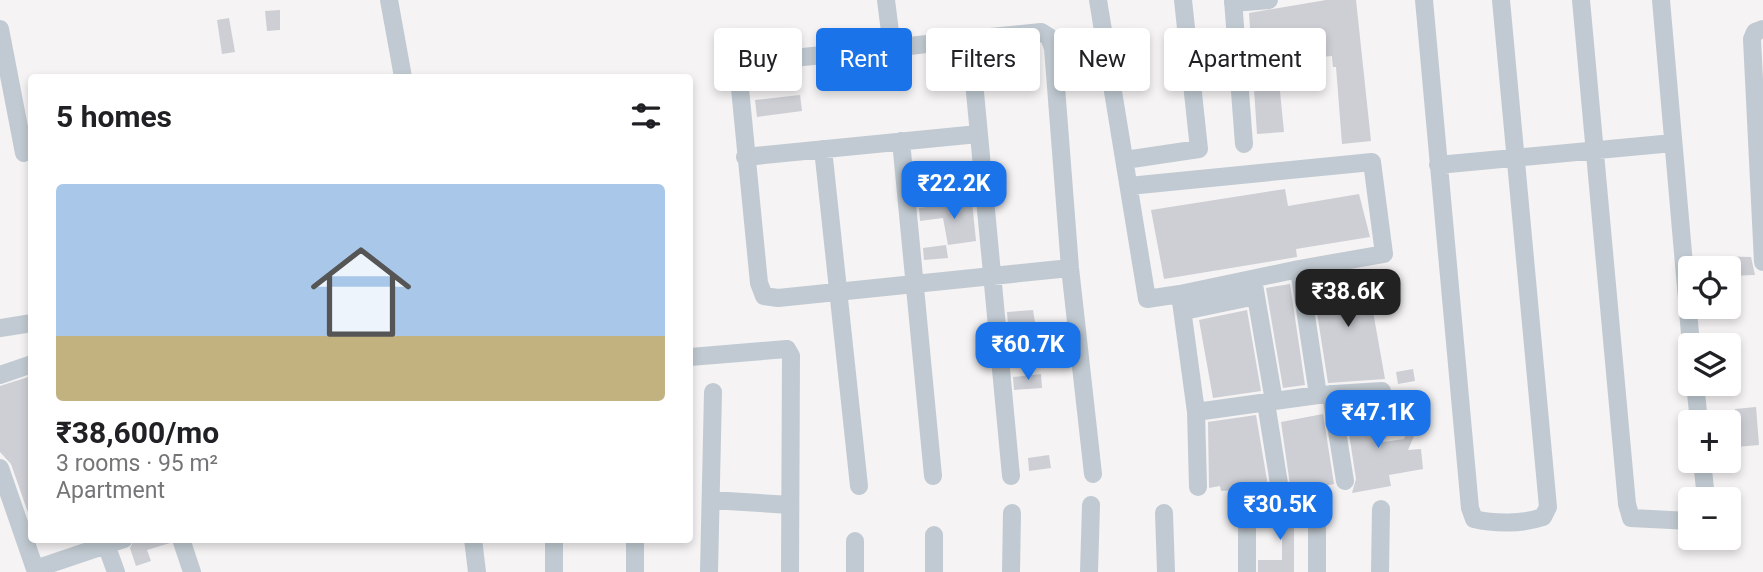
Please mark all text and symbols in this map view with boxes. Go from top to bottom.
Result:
chip: Buy [714,28,802,91]
chip: Rent [816,28,912,91]
chip: Filters [926,28,1040,91]
chip: New [1054,28,1150,91]
chip: Apartment [1164,28,1326,91]
icon: filters [627,97,665,135]
text: 5 homes [56,99,172,134]
pin: ₹22.2K [897,162,1011,221]
text: ₹22.2K [918,170,990,197]
icon: home [298,229,424,355]
map controls [1678,256,1741,550]
button: locate [1678,256,1741,319]
pin: ₹38.6K [1291,270,1405,329]
text: ₹38.6K [1312,278,1384,305]
pin: ₹60.7K [971,322,1085,382]
text: ₹60.7K [992,331,1064,358]
button: layers [1678,333,1741,396]
pin: ₹47.1K [1321,391,1435,450]
text: ₹47.1K [1342,399,1414,426]
button: + [1678,410,1741,473]
text: ₹38,600/mo [56,415,219,450]
text: 3 rooms · 95 m² [56,450,218,477]
text: Apartment [56,477,165,504]
pin: ₹30.5K [1223,482,1337,542]
button: − [1678,487,1741,550]
text: ₹30.5K [1244,491,1316,518]

